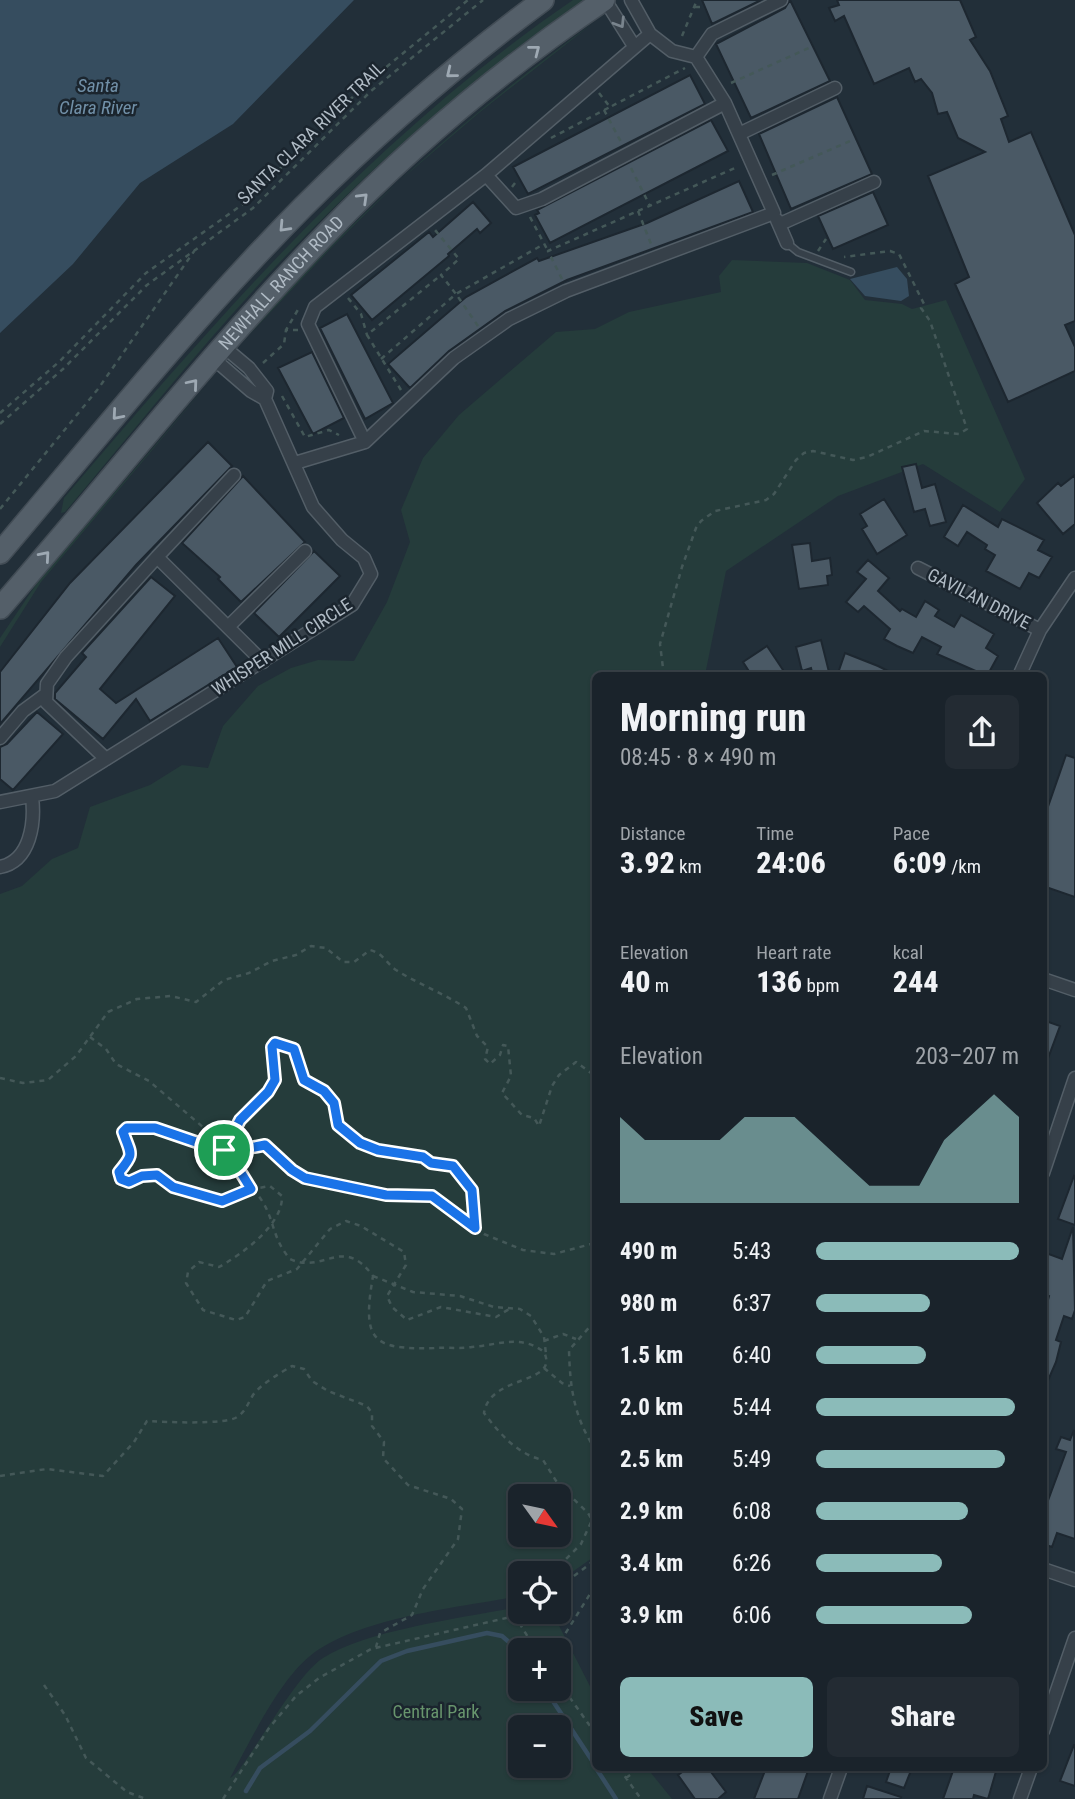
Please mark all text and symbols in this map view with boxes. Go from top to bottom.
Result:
one-way arrow [611,15,624,28]
one-way arrow [527,46,540,58]
street label: SANTA CLARA RIVER TRAIL [233,57,389,208]
one-way arrow [447,64,459,77]
water label: Santa Clara River [59,74,137,119]
one-way arrow [355,194,368,207]
street label: NEWHALL RANCH ROAD [214,211,348,354]
one-way arrow [280,219,293,232]
one-way arrow [185,379,197,392]
one-way arrow [113,407,125,420]
one-way arrow [37,552,49,565]
street label: GAVILAN DRIVE [924,564,1034,633]
street label: WHISPER MILL CIRCLE [208,593,356,700]
button: share [945,695,1019,769]
text: Morning run [620,696,806,740]
text: 08:45 · 8 × 490 m [620,744,776,771]
text: Distance [620,822,685,845]
text: Time [756,822,794,845]
text: Pace [893,822,930,845]
text: 3.92 [620,845,675,880]
text: 24:06 [756,845,826,880]
text: 6:09 [893,845,947,880]
text: km [675,855,702,878]
text: /km [947,855,981,878]
text: Elevation [620,941,688,964]
text: Heart rate [756,941,831,964]
text: kcal [893,941,923,964]
text: 40 [620,964,651,999]
text: 136 [756,964,802,999]
text: 244 [893,964,938,999]
text: m [651,974,669,997]
text: bpm [802,974,839,997]
text: Elevation [620,1043,703,1070]
text: 203–207 m [915,1043,1019,1070]
pin [194,1120,254,1180]
icon: arrive [205,1131,243,1169]
text: 490 m [620,1238,677,1265]
text: 5:43 [732,1238,771,1265]
text: 980 m [620,1290,677,1317]
text: 6:37 [732,1290,771,1317]
text: 1.5 km [620,1342,683,1369]
text: 6:40 [732,1342,771,1369]
text: 2.0 km [620,1394,683,1421]
text: 5:44 [732,1394,771,1421]
text: 2.5 km [620,1446,683,1473]
text: 5:49 [732,1446,771,1473]
north arrow [508,1484,570,1547]
map controls [508,1484,571,1778]
text: 2.9 km [620,1498,683,1525]
text: 6:08 [732,1498,771,1525]
text: 3.4 km [620,1550,683,1577]
text: 6:26 [732,1550,771,1577]
button: locate [508,1561,571,1624]
text: 3.9 km [620,1602,683,1629]
text: 6:06 [732,1602,771,1629]
button: + [508,1638,571,1701]
button: Save [620,1677,813,1757]
button: Share [827,1677,1019,1757]
park label: Central Park [393,1701,479,1722]
button: − [508,1715,571,1778]

